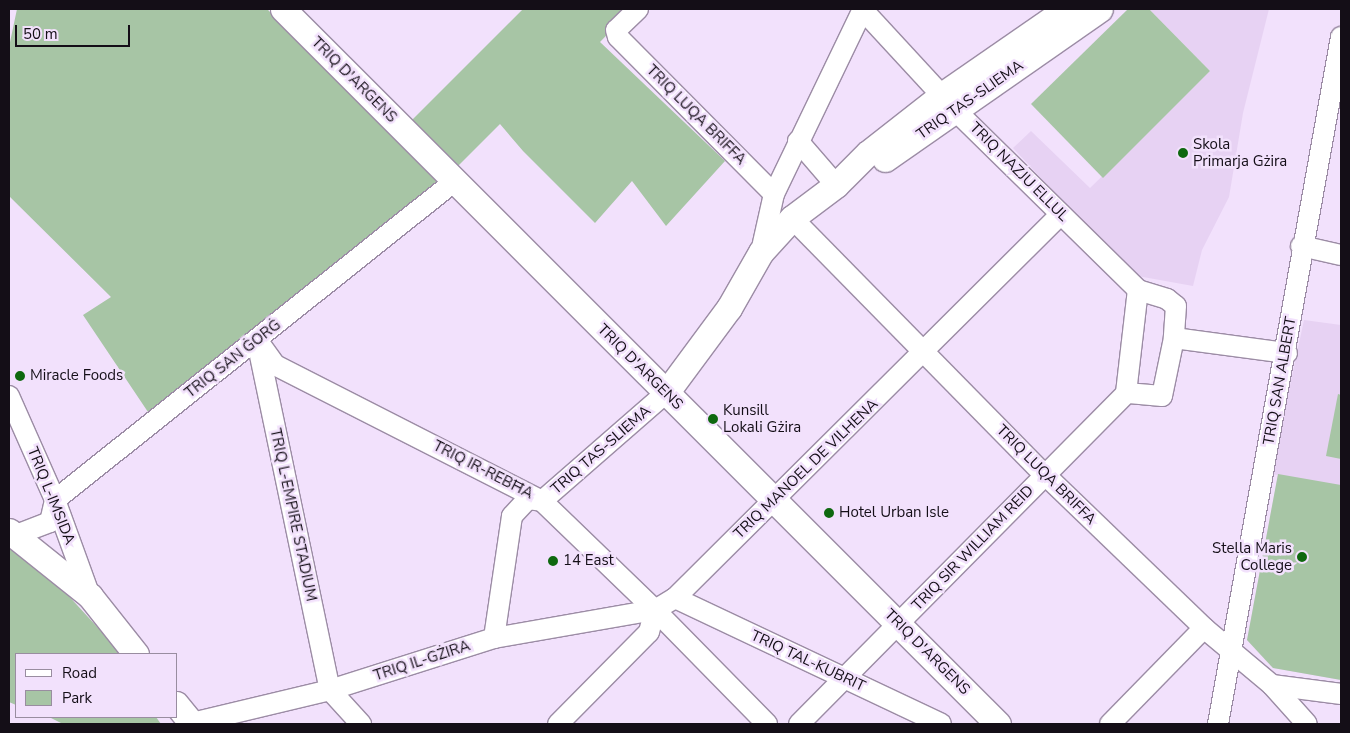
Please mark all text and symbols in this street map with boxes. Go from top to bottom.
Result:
scale bar [18,15,132,47]
text: 50 m [23,24,58,44]
street label: TRIQ D'ARGENS [307,33,401,127]
street label: TRIQ TAS-SLIEMA [913,56,1027,144]
street label: TRIQ LUQA BRIFFA [642,61,750,169]
street label: TRIQ NAZJU ELLUL [966,119,1072,225]
place label: Skola Primarja Gżira [1193,135,1287,170]
marker: Skola Primarja Gżira [1177,147,1189,159]
street label: TRIQ SAN ALBERT [1260,315,1300,447]
street label: TRIQ SAN ĠORĠ [182,316,284,402]
street label: TRIQ D'ARGENS [593,320,687,414]
place label: Miracle Foods [30,367,123,385]
marker: Miracle Foods [14,370,26,382]
street label: TRIQ MANOEL DE VILHENA [730,395,882,543]
place label: Kunsill Lokali Gżira [723,401,801,436]
street label: TRIQ TAS-SLIEMA [548,402,654,498]
marker: Kunsill Lokali Gżira [707,413,719,425]
street label: TRIQ LUQA BRIFFA [992,421,1100,529]
street label: TRIQ L-EMPIRE STADIUM [266,427,320,603]
street label: TRIQ IR-REBĦA [430,437,536,503]
street label: TRIQ L-IMSIDA [23,445,79,547]
street label: TRIQ SIR WILLIAM REID [908,482,1038,614]
place label: Hotel Urban Isle [839,504,949,522]
marker: Hotel Urban Isle [823,507,835,519]
place label: Stella Maris College [1212,539,1292,574]
marker: Stella Maris College [1296,551,1308,563]
place label: 14 East [563,552,614,570]
marker: 14 East [547,555,559,567]
street label: TRIQ D'ARGENS [880,605,974,699]
street label: TRIQ TAL-KUBRIT [748,627,868,695]
street label: TRIQ IL-GŻIRA [371,637,473,685]
legend [15,653,178,718]
text: Road [62,663,97,683]
text: Park [62,688,92,708]

